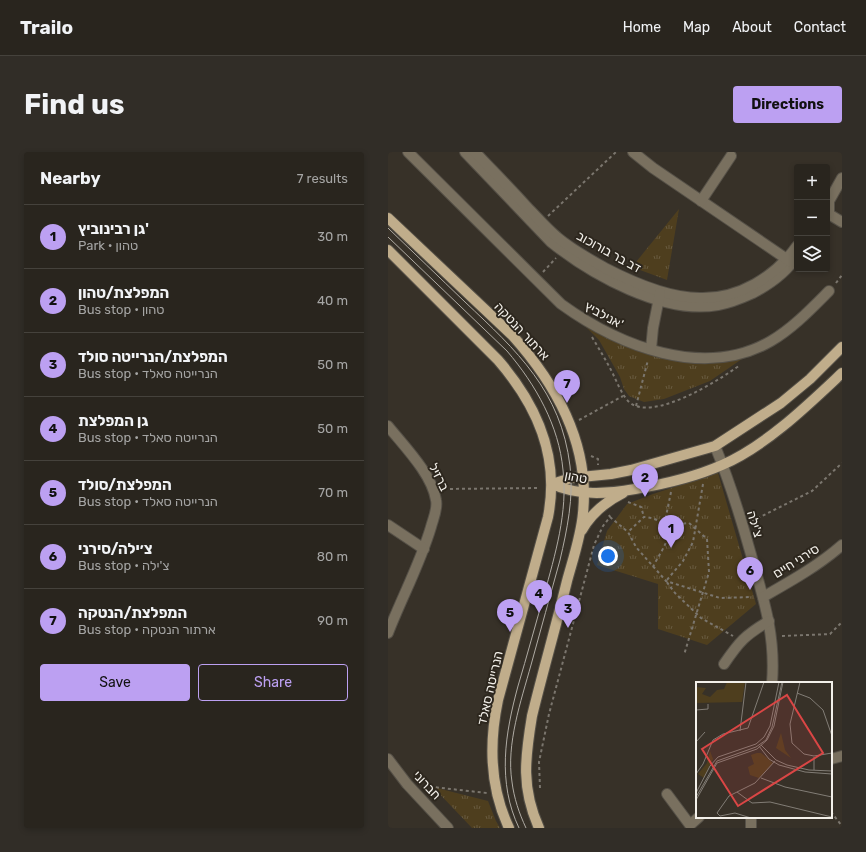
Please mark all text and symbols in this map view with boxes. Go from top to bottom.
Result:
text: Trailo [20,16,73,39]
text: Home [623,19,661,36]
text: Map [683,19,710,36]
text: About [732,19,772,36]
text: Contact [794,19,846,36]
button: Directions [733,86,842,123]
text: Find us [24,88,124,121]
map controls [794,164,830,272]
button: + [794,164,830,200]
text: Nearby [40,168,101,188]
text: 7 results [297,171,348,186]
button: − [794,200,830,236]
text: גן רבינוביץ' [78,220,149,238]
street label: דב בר בורוכוב [574,228,644,276]
text: 1 [50,229,56,244]
text: 30 m [317,229,348,244]
button: layers [794,236,830,272]
text: Park · טהון [78,238,138,253]
text: המפלצת/טהון [78,284,169,302]
text: 2 [49,293,57,308]
text: 40 m [317,293,348,308]
street label: אנילביץ' [582,298,626,332]
street label: ארתור הנטקה [491,299,553,363]
text: Bus stop · טהון [78,302,165,317]
text: המפלצת/הנרייטה סולד [78,348,228,366]
text: 3 [49,357,57,372]
text: 50 m [317,357,348,372]
text: Bus stop · הנרייטה סאלד [78,366,218,381]
pin: 7 [554,370,580,403]
text: גן המפלצת [78,412,149,430]
text: 4 [49,421,57,436]
text: 50 m [317,421,348,436]
text: Bus stop · הנרייטה סאלד [78,430,218,445]
street label: ברזיל [426,461,452,493]
pin: 2 [632,464,658,497]
street label: טהון [563,467,589,487]
text: המפלצת/סולד [78,476,172,494]
text: 5 [49,485,57,500]
text: 70 m [318,485,348,500]
text: Bus stop · הנרייטה סאלד [78,494,218,509]
street label: צ'ילה [744,509,766,539]
pin: 1 [658,515,684,548]
text: צ׳ילה/סירני [78,540,153,558]
street label: סירני חיים [770,541,822,581]
your location [598,546,618,566]
text: 6 [49,549,57,564]
text: 80 m [317,549,348,564]
pin: 6 [737,557,763,590]
text: Bus stop · צ'ילה [78,558,169,573]
pin: 4 [526,580,552,613]
pin: 3 [555,595,581,628]
pin: 5 [497,599,523,632]
text: המפלצת/הנטקה [78,604,187,622]
text: 7 [49,613,57,628]
text: 90 m [317,613,348,628]
text: Bus stop · ארתור הנטקה [78,622,216,637]
street label: הנרייטה סאלד [474,649,506,727]
button: Save [40,664,190,701]
button: Share [198,664,348,701]
inset map [696,682,832,818]
street label: חברוני [410,768,444,802]

